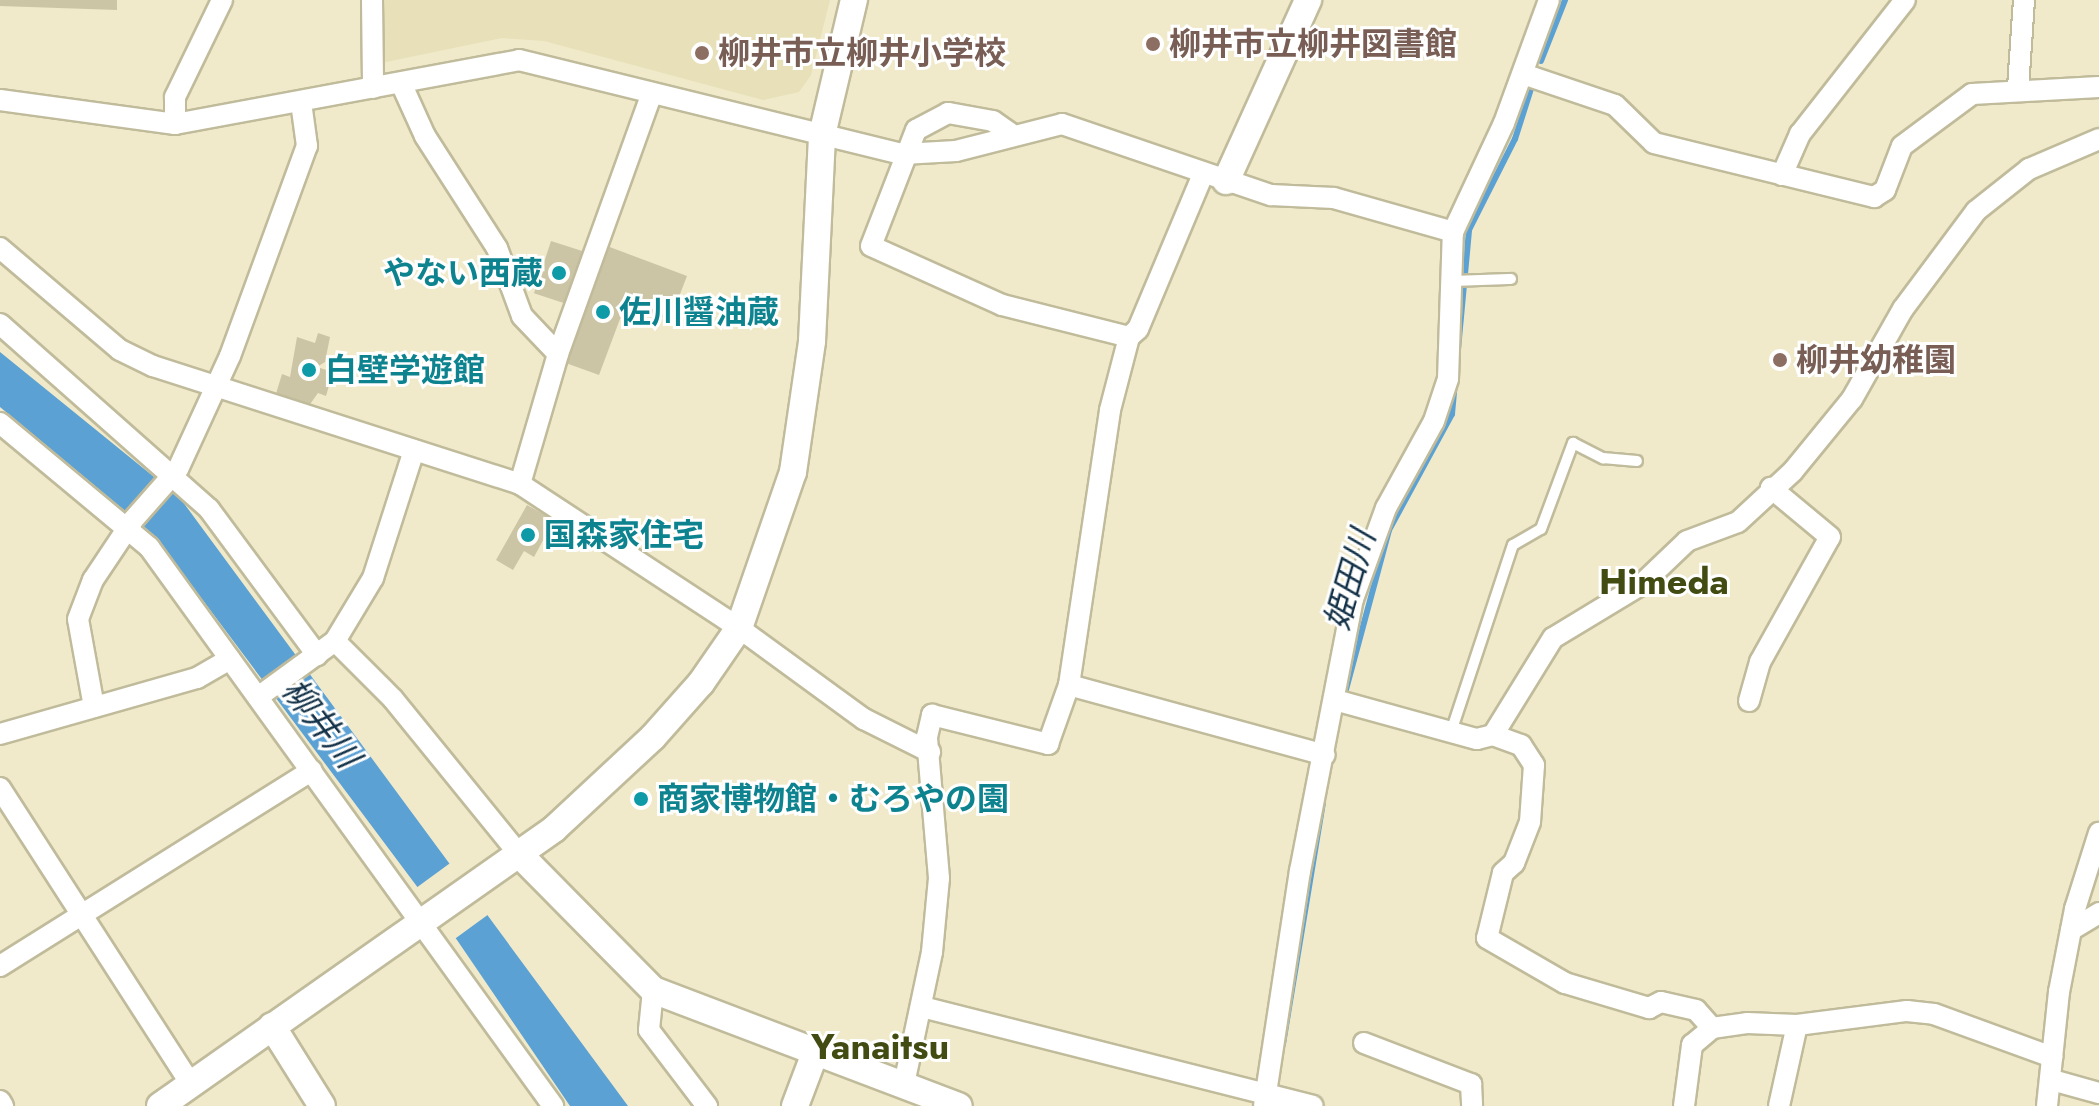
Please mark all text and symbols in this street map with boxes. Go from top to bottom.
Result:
place label: 柳井市立柳井図書館 [1169,25,1457,63]
place label: 柳井市立柳井小学校 [718,34,1006,72]
marker: 柳井市立柳井図書館 [1144,35,1162,53]
marker: 柳井市立柳井小学校 [693,44,711,62]
place label: やない西蔵 [383,254,543,292]
marker: やない西蔵 [550,264,568,282]
place label: 佐川醤油蔵 [619,293,779,331]
marker: 佐川醤油蔵 [594,303,612,321]
place label: 柳井幼稚園 [1796,341,1956,379]
place label: 白壁学遊館 [325,351,485,389]
marker: 柳井幼稚園 [1771,351,1789,369]
marker: 白壁学遊館 [300,361,318,379]
place label: 国森家住宅 [544,516,704,554]
water label: 姫田川 [1316,525,1384,635]
marker: 国森家住宅 [519,526,537,544]
district label: Himeda [1599,560,1729,604]
water label: 柳井川 [274,670,368,776]
place label: 商家博物館・むろやの園 [657,780,1009,818]
marker: 商家博物館・むろやの園 [632,790,650,808]
district label: Yanaitsu [811,1025,949,1069]

